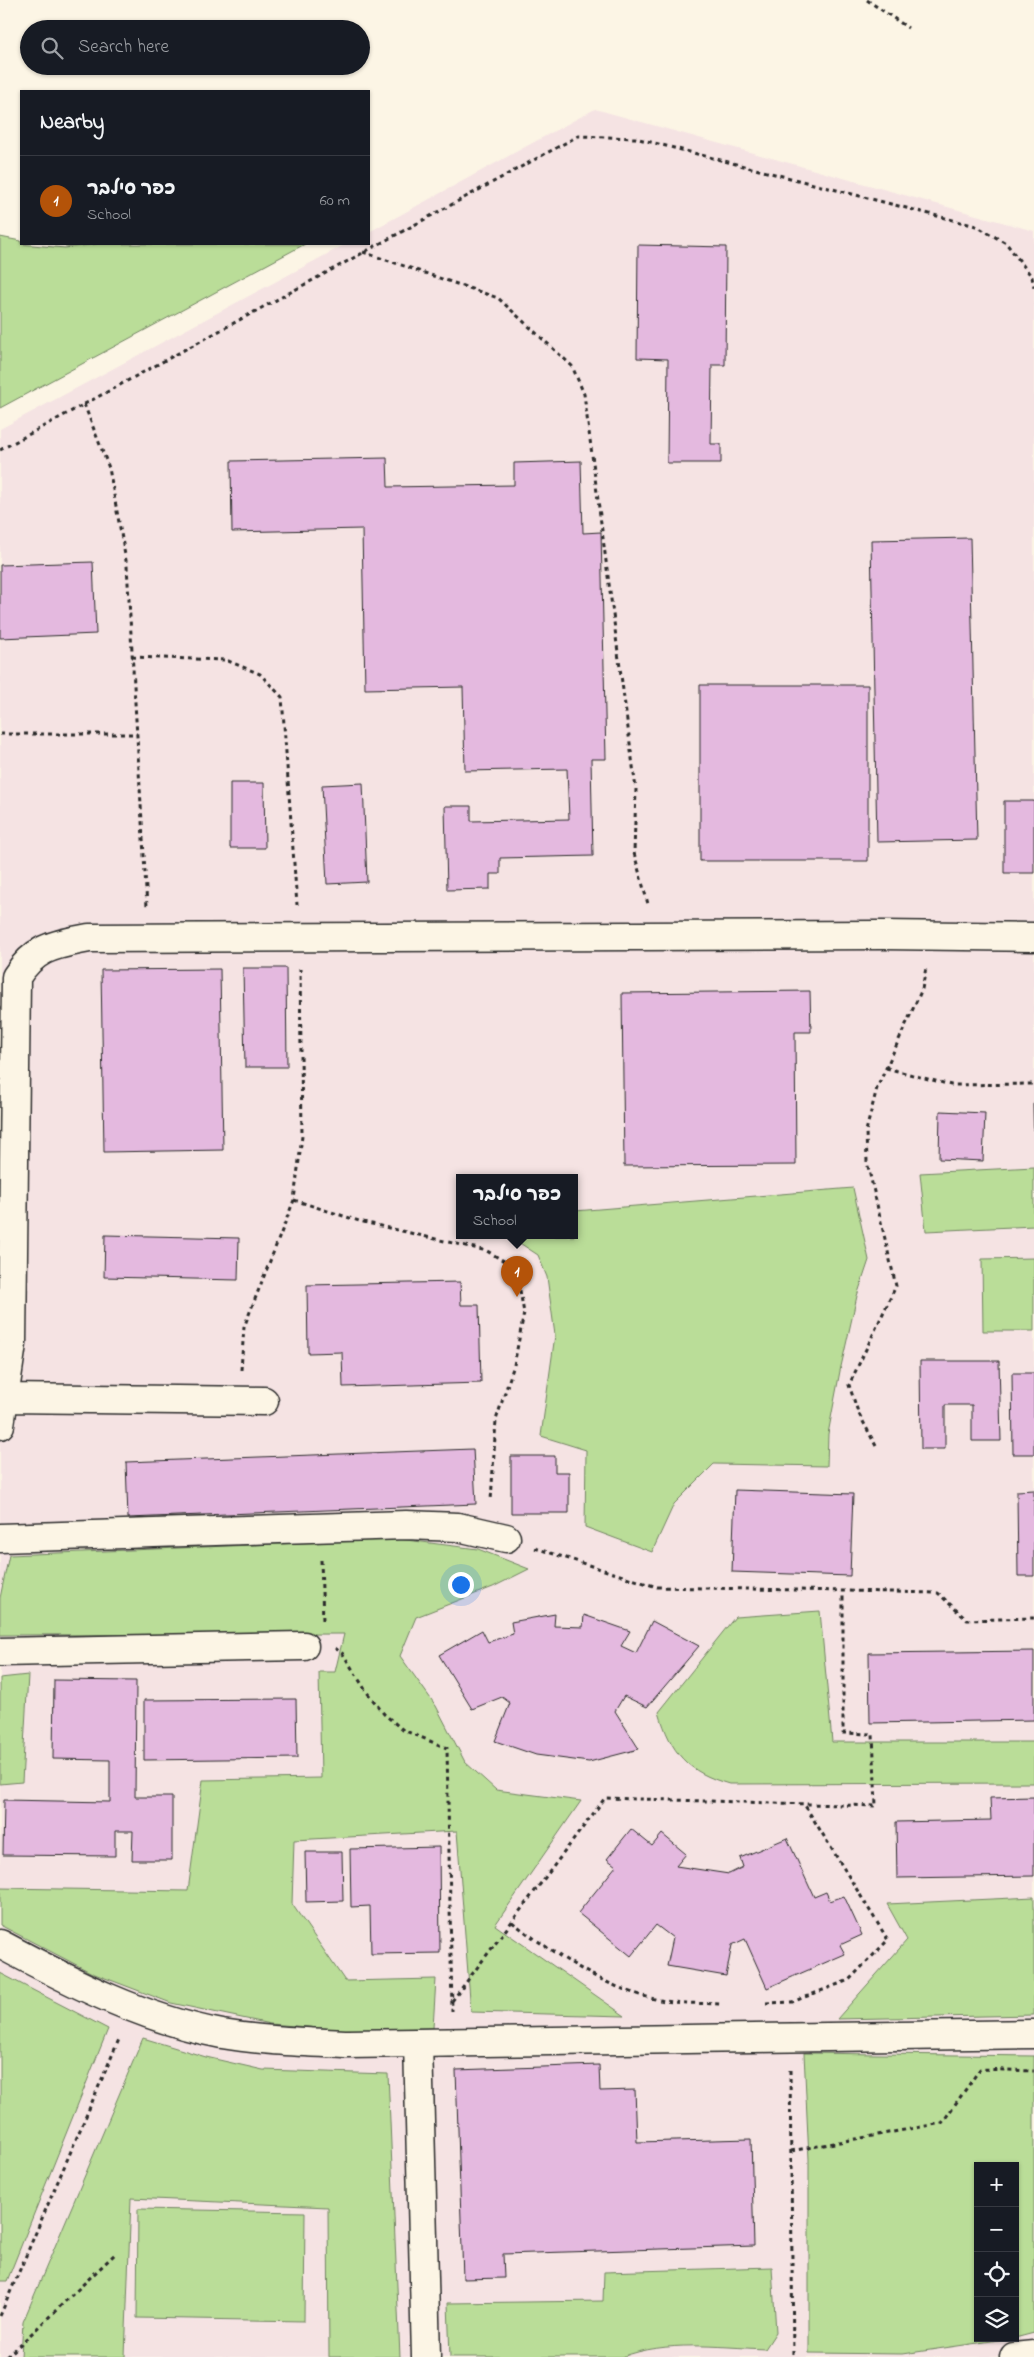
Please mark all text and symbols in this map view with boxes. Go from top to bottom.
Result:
search box [20,20,370,75]
icon: search [38,34,66,62]
text: Search here [78,34,169,61]
text: Nearby [40,108,104,138]
text: כפר סילבר [87,176,175,203]
text: 1 [53,189,59,213]
text: 60 m [320,189,350,213]
text: School [87,203,131,227]
popup [456,1174,578,1239]
text: כפר סילבר [473,1182,561,1209]
text: School [473,1209,517,1233]
pin: 1 [501,1256,533,1297]
your location [448,1572,474,1598]
map controls [974,2162,1019,2342]
button: + [974,2162,1019,2207]
button: − [974,2207,1019,2252]
button: locate [974,2252,1019,2297]
button: layers [974,2297,1019,2342]

